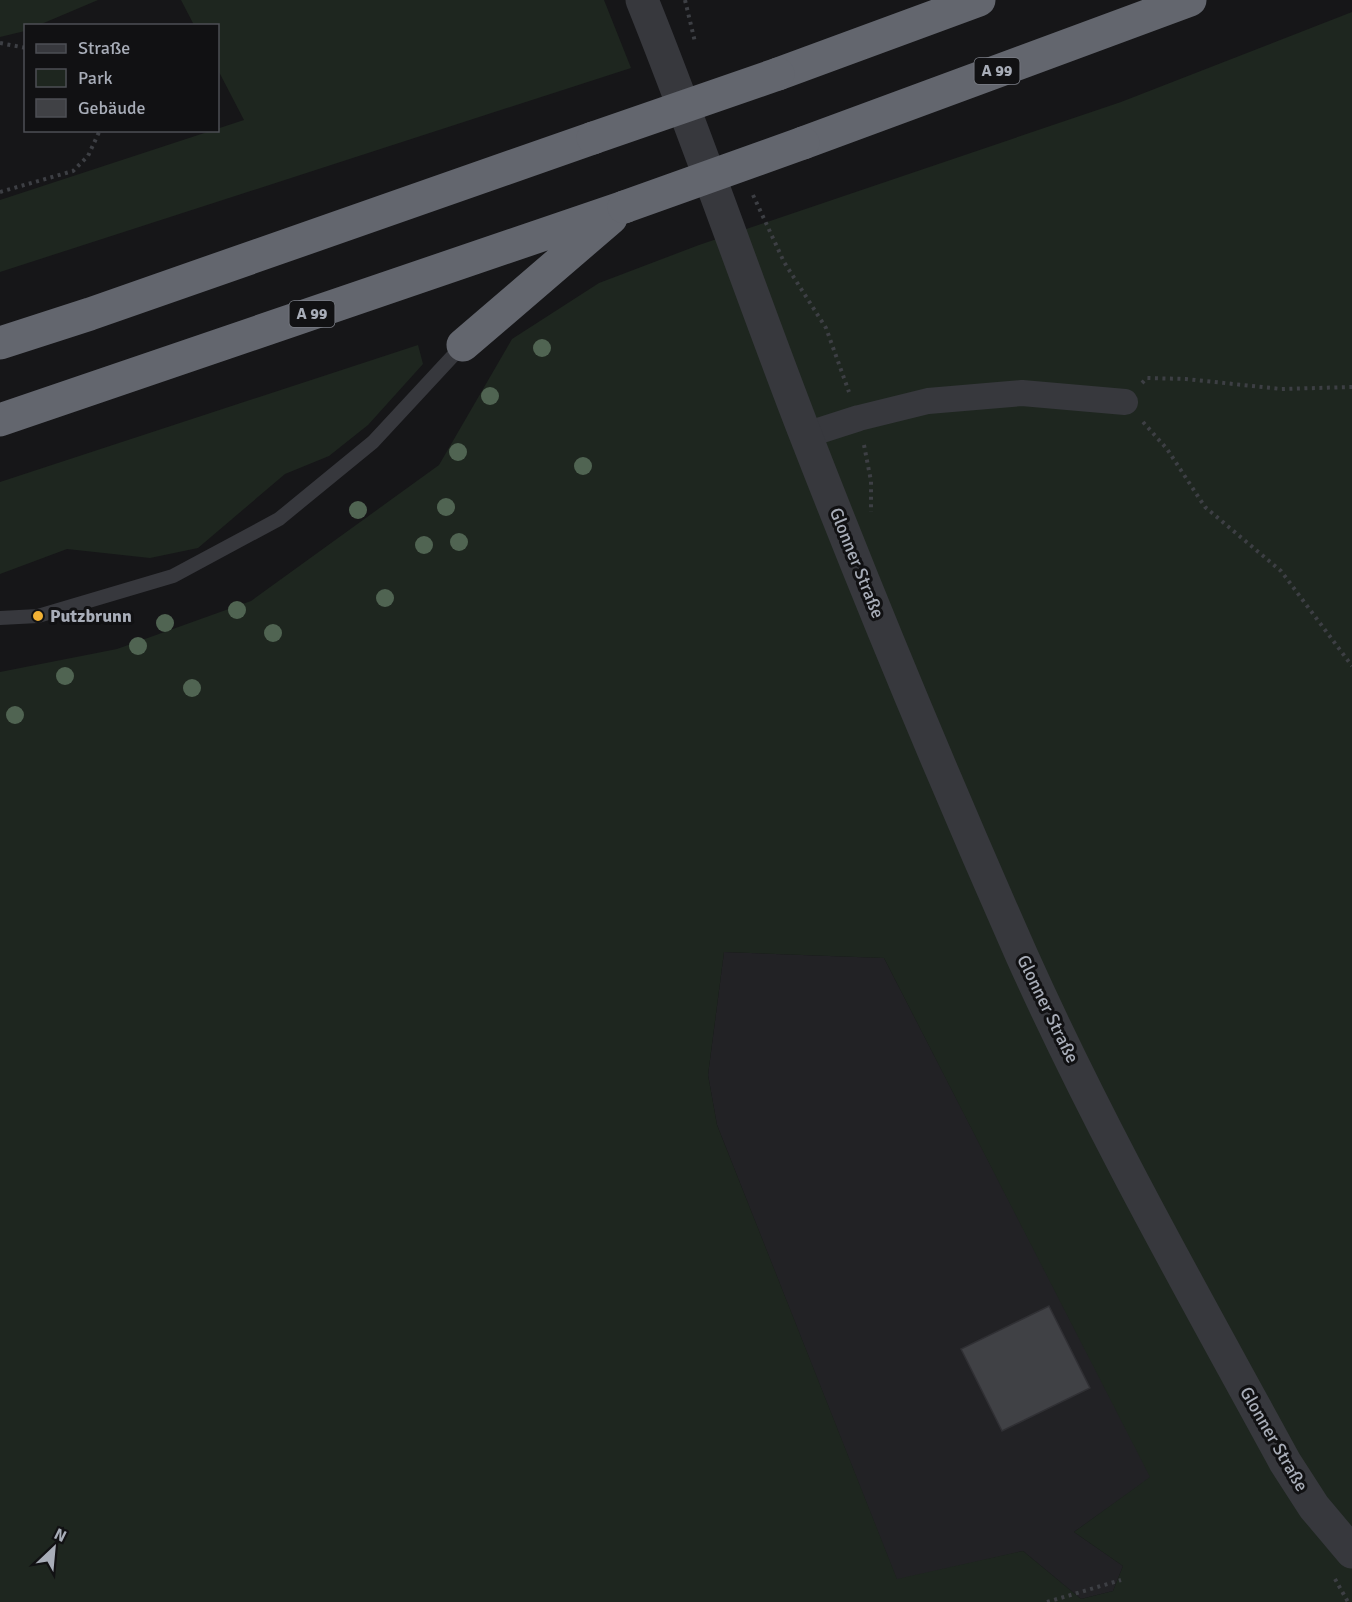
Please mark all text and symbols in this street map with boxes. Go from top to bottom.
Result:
legend [24,24,219,132]
text: Straße [78,37,130,59]
road number: A 99 [974,58,1020,84]
text: Park [78,67,113,89]
text: Gebäude [78,97,146,119]
road number: A 99 [290,301,334,327]
street label: Glonner Straße [825,504,889,622]
place label: Putzbrunn [50,605,132,627]
marker: Putzbrunn [31,609,45,623]
street label: Glonner Straße [1012,951,1084,1067]
street label: Glonner Straße [1235,1383,1313,1495]
north arrow [24,1518,84,1578]
text: N [51,1524,70,1547]

